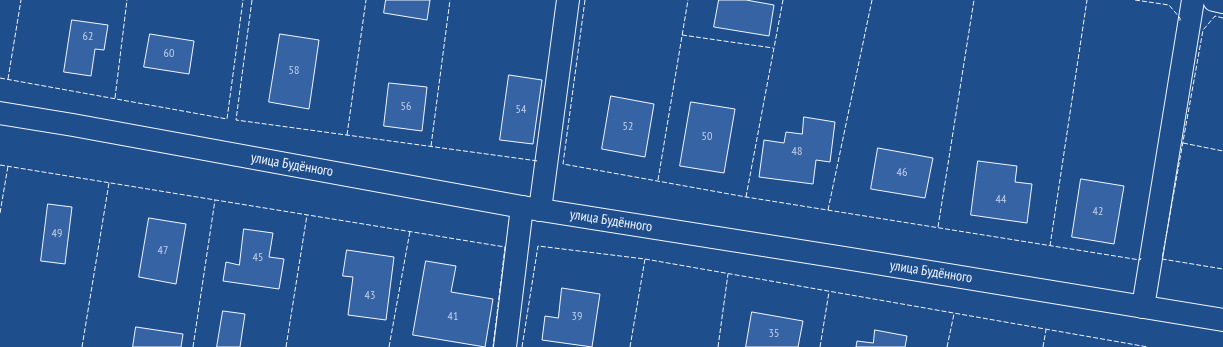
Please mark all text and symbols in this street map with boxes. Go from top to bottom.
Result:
house number: 62 [83,30,93,44]
house number: 60 [164,47,174,61]
house number: 58 [289,64,299,78]
house number: 56 [401,100,411,114]
house number: 54 [516,103,526,117]
house number: 52 [623,120,633,134]
house number: 50 [702,130,712,144]
house number: 48 [792,145,802,159]
street label: улица Будённого [250,150,334,180]
house number: 46 [897,166,907,180]
house number: 44 [996,193,1006,207]
house number: 42 [1093,205,1103,219]
street label: улица Будённого [569,206,653,236]
house number: 49 [52,227,62,241]
house number: 47 [158,244,168,258]
house number: 45 [253,251,263,265]
street label: улица Будённого [889,257,973,287]
house number: 43 [365,289,375,303]
house number: 41 [448,310,458,324]
house number: 39 [572,310,582,324]
house number: 35 [769,327,779,341]

